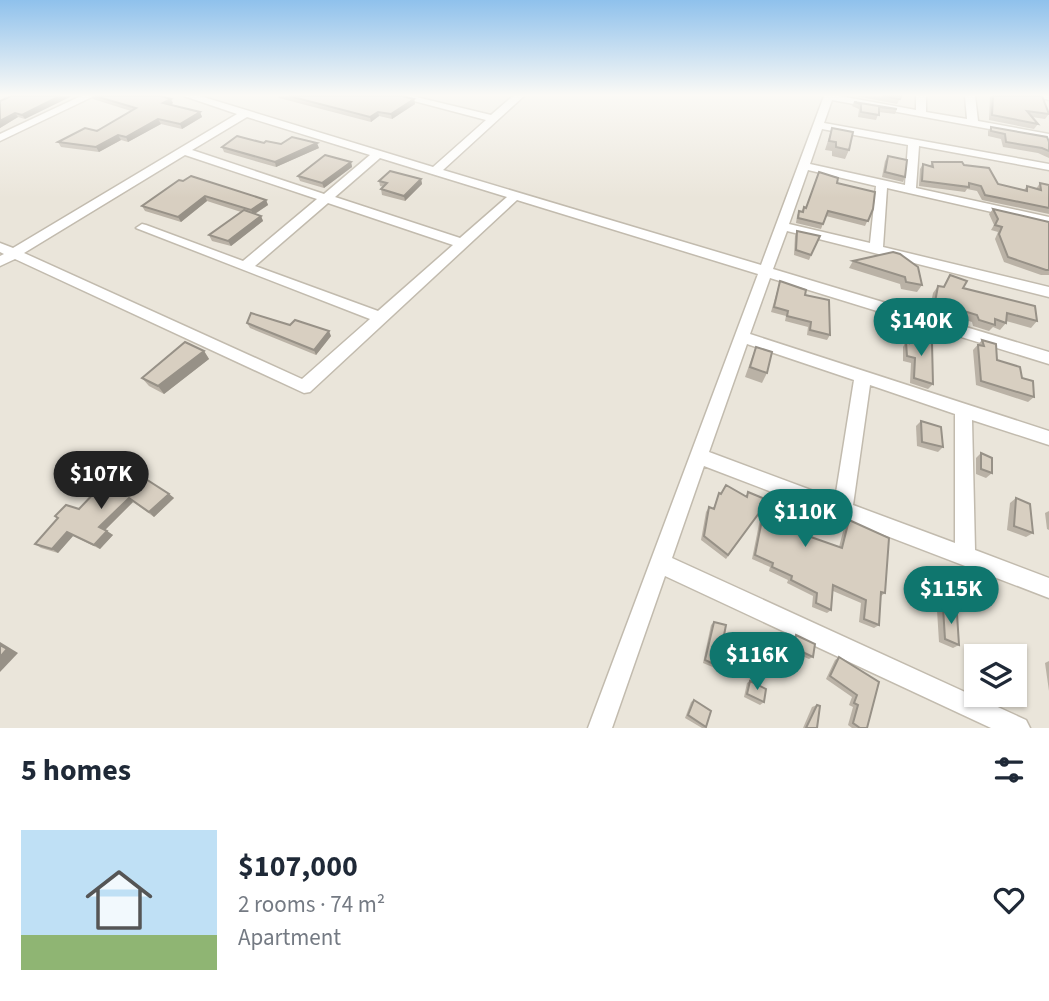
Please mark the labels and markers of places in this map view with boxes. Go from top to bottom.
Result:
pin: $140K [872,298,970,358]
pin: $107K [52,452,150,511]
pin: $110K [756,490,854,549]
pin: $115K [902,566,1000,626]
pin: $116K [708,632,806,692]

